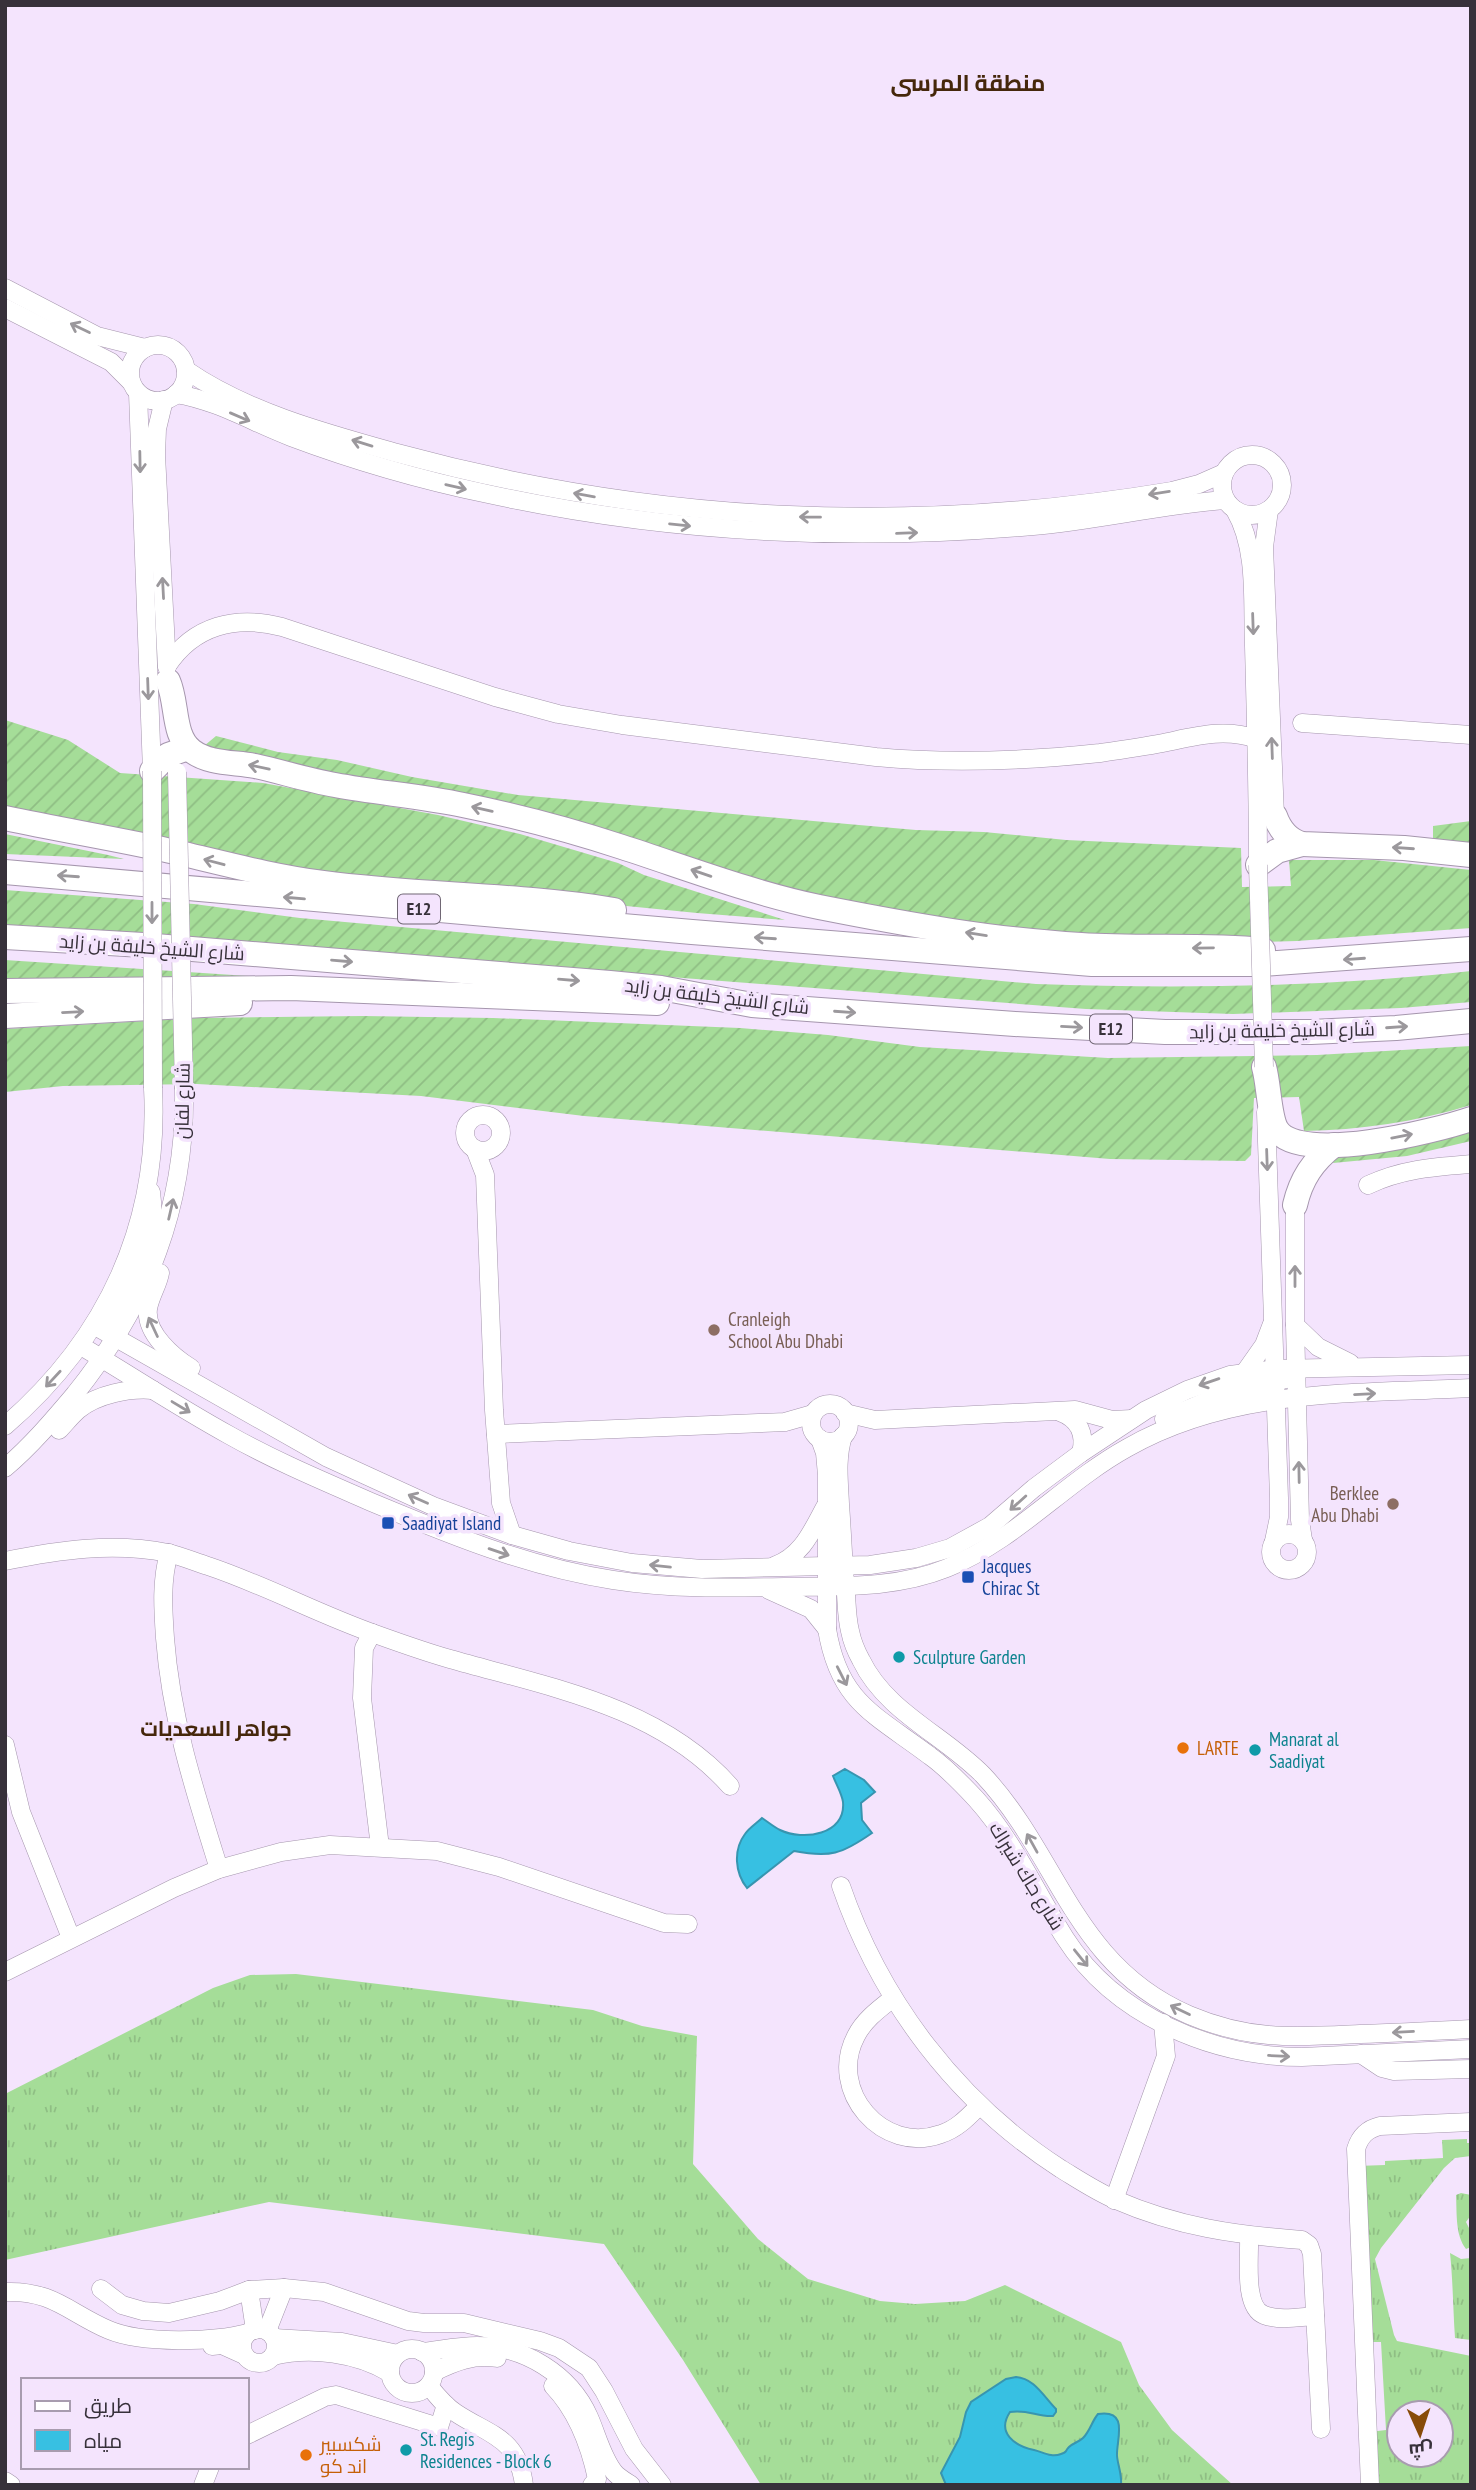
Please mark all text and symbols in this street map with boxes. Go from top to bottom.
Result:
district label: منطقة المرسى [890,68,1046,97]
one-way arrow [70,321,91,334]
one-way arrow [229,411,250,424]
one-way arrow [352,436,374,449]
one-way arrow [133,450,147,473]
one-way arrow [444,480,467,494]
one-way arrow [1148,487,1171,500]
one-way arrow [573,488,596,501]
one-way arrow [799,510,822,523]
one-way arrow [668,519,691,532]
one-way arrow [896,526,919,539]
one-way arrow [156,577,169,600]
one-way arrow [1246,612,1259,635]
one-way arrow [142,677,155,700]
one-way arrow [1266,737,1279,760]
one-way arrow [248,760,271,774]
one-way arrow [471,802,494,816]
one-way arrow [1392,841,1415,854]
one-way arrow [203,855,226,868]
one-way arrow [690,866,712,878]
one-way arrow [57,869,80,882]
one-way arrow [284,891,306,904]
road number: E12 [398,894,440,924]
one-way arrow [145,901,159,924]
one-way arrow [965,927,988,940]
street label: شارع الشيخ خليفة بن زايد [58,929,246,967]
one-way arrow [754,931,777,944]
one-way arrow [1192,941,1215,954]
one-way arrow [1343,952,1366,965]
one-way arrow [330,955,353,968]
street label: شارع الشيخ خليفة بن زايد [623,973,811,1021]
one-way arrow [557,974,580,987]
one-way arrow [62,1005,85,1018]
one-way arrow [833,1005,856,1018]
road number: E12 [1090,1014,1132,1044]
street label: شارع الشيخ خليفة بن زايد [1189,1016,1375,1046]
one-way arrow [1060,1021,1083,1034]
one-way arrow [1385,1021,1408,1034]
street label: شارع لفان [169,1063,197,1139]
one-way arrow [1390,1129,1413,1142]
one-way arrow [1260,1148,1274,1171]
one-way arrow [165,1198,179,1221]
one-way arrow [1288,1264,1302,1287]
place label: Cranleigh School Abu Dhabi [728,1307,843,1353]
one-way arrow [146,1317,159,1338]
marker: Cranleigh School Abu Dhabi [706,1322,722,1338]
one-way arrow [45,1370,61,1388]
one-way arrow [1199,1377,1221,1389]
one-way arrow [1353,1387,1376,1400]
one-way arrow [171,1400,191,1414]
one-way arrow [1292,1461,1305,1484]
place label: Berklee Abu Dhabi [1311,1481,1379,1527]
one-way arrow [407,1492,429,1505]
one-way arrow [1010,1494,1027,1511]
marker: Berklee Abu Dhabi [1385,1496,1401,1512]
place label: Saadiyat Island [402,1511,501,1535]
marker: Saadiyat Island [380,1515,396,1531]
one-way arrow [488,1546,510,1559]
place label: Jacques Chirac St [981,1554,1041,1600]
one-way arrow [649,1559,672,1572]
marker: Jacques Chirac St [960,1569,976,1585]
place label: Sculpture Garden [913,1645,1026,1669]
marker: Sculpture Garden [891,1649,907,1665]
one-way arrow [835,1665,849,1686]
district label: جواهر السعديات [140,1715,292,1742]
place label: Manarat al Saadiyat [1269,1727,1339,1773]
place label: LARTE [1197,1736,1239,1760]
marker: LARTE [1175,1740,1191,1756]
marker: Manarat al Saadiyat [1247,1742,1263,1758]
street label: شارع جاك شيراك [983,1818,1070,1936]
one-way arrow [1025,1833,1038,1854]
one-way arrow [1073,1949,1088,1967]
one-way arrow [1170,2003,1191,2017]
one-way arrow [1391,2026,1414,2039]
one-way arrow [1267,2050,1290,2063]
legend [21,2378,248,2469]
text: طريق [84,2392,132,2419]
north arrow [1385,2399,1455,2469]
text: مياه [84,2427,122,2454]
place label: St. Regis Residences - Block 6 [420,2427,552,2473]
place label: شكسبير اند كو [319,2432,381,2478]
text: ش [1408,2438,1434,2464]
marker: St. Regis Residences - Block 6 [398,2442,414,2458]
marker: شكسبير اند كو [298,2447,314,2463]

